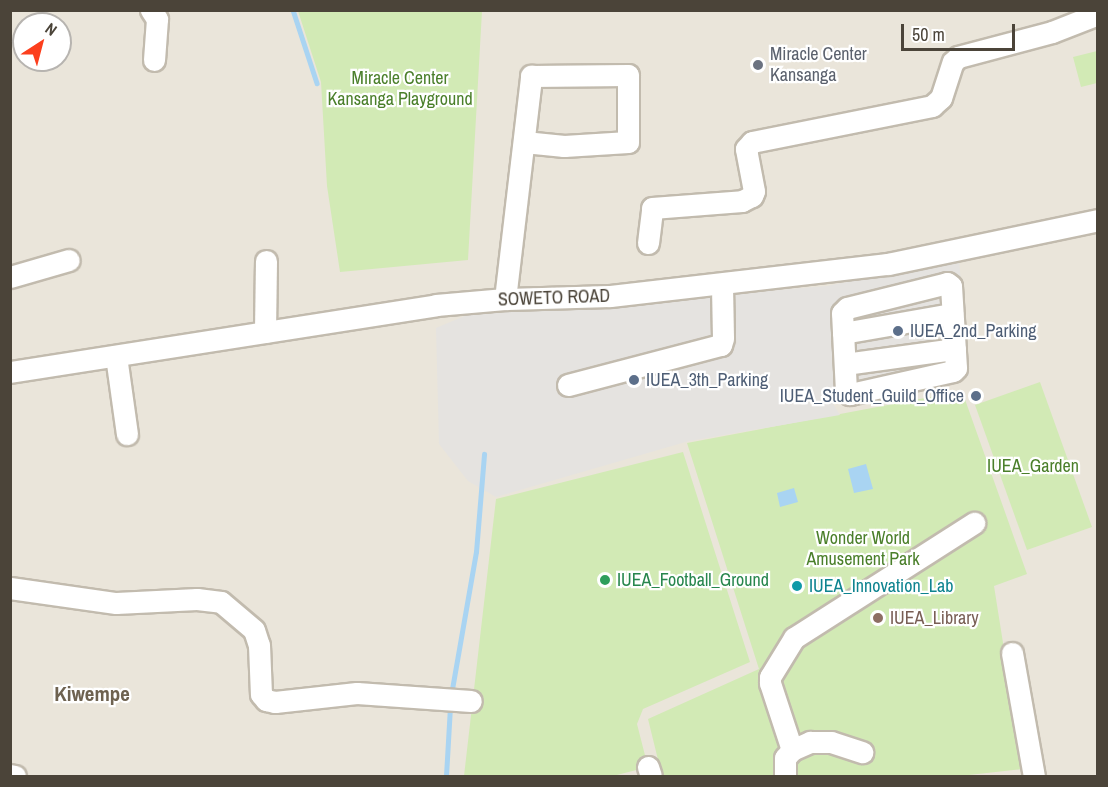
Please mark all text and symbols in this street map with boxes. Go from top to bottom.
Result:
north arrow [12,12,72,72]
scale bar [904,12,1018,50]
text: N [41,17,62,41]
text: 50 m [912,22,945,47]
place label: Miracle Center Kansanga [770,44,867,86]
marker: Miracle Center Kansanga [751,58,765,72]
park label: Miracle Center Kansanga Playground [327,68,473,110]
street label: SOWETO ROAD [498,285,610,311]
place label: IUEA_2nd_Parking [910,320,1036,342]
marker: IUEA_2nd_Parking [891,324,905,338]
place label: IUEA_3th_Parking [646,369,768,391]
marker: IUEA_3th_Parking [627,373,641,387]
place label: IUEA_Student_Guild_Office [780,385,964,407]
marker: IUEA_Student_Guild_Office [969,389,983,403]
park label: IUEA_Garden [987,455,1079,477]
park label: Wonder World Amusement Park [806,528,920,570]
place label: IUEA_Football_Ground [617,569,769,591]
marker: IUEA_Football_Ground [598,573,612,587]
place label: IUEA_Innovation_Lab [809,575,953,597]
marker: IUEA_Innovation_Lab [790,579,804,593]
place label: IUEA_Library [890,607,979,629]
marker: IUEA_Library [871,611,885,625]
district label: Kiwempe [54,681,130,707]

